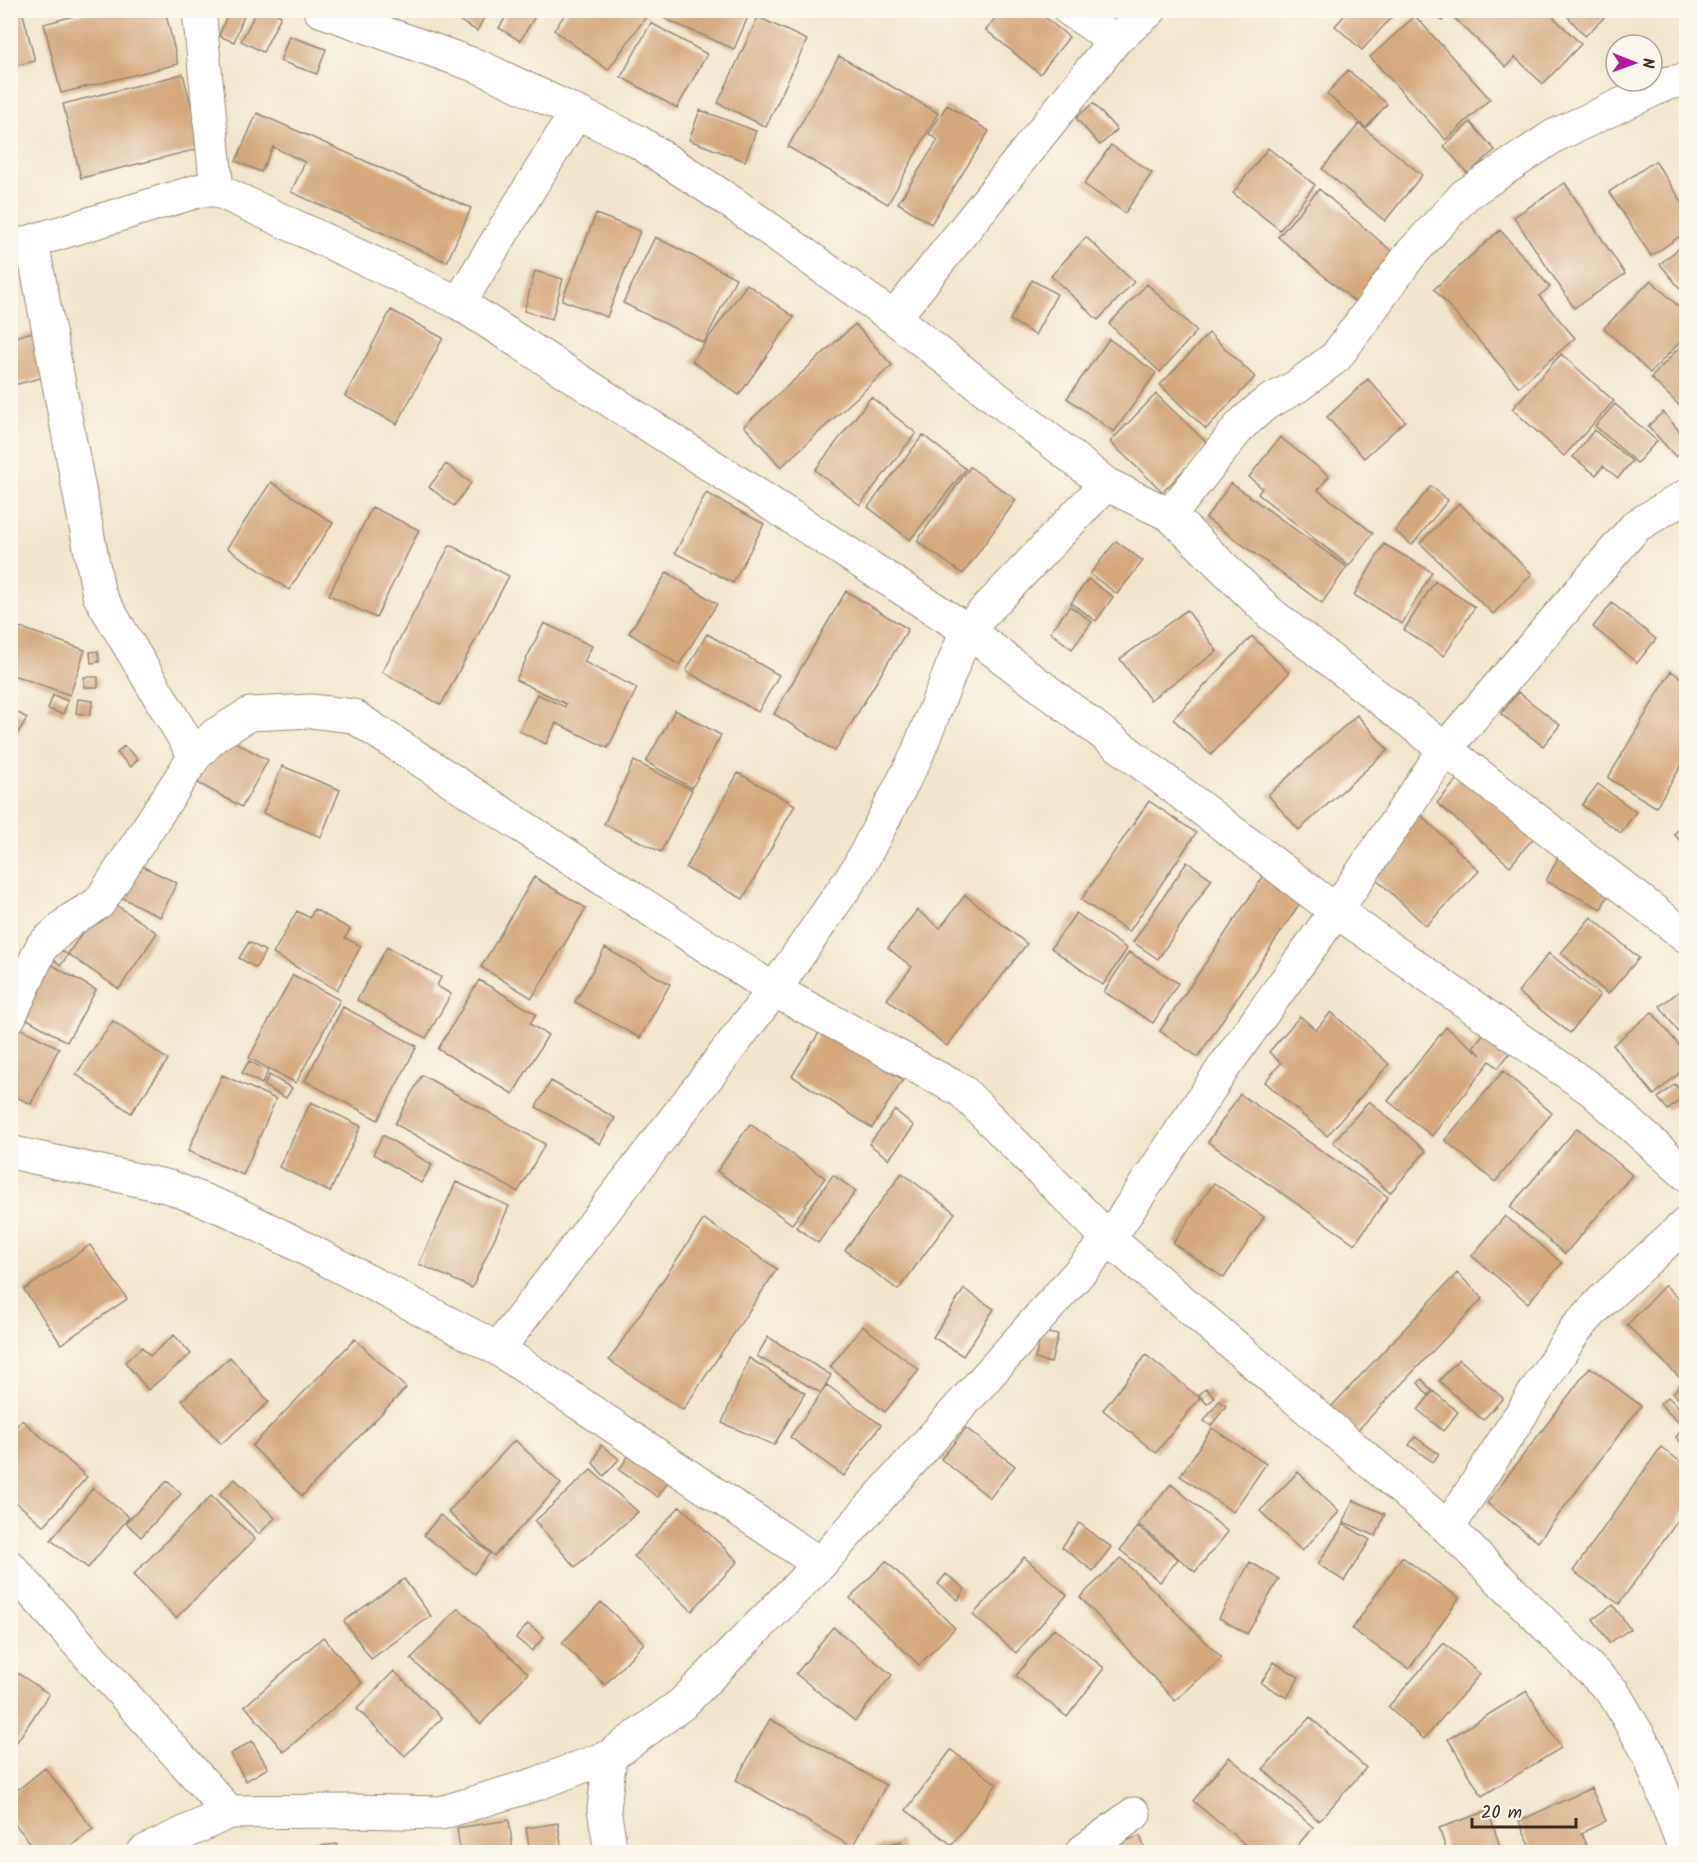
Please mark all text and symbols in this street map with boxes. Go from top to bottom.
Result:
north arrow [1604,33,1664,93]
text: N [1635,58,1660,69]
scale bar [1472,1791,1576,1829]
text: 20 m [1481,1799,1522,1828]

